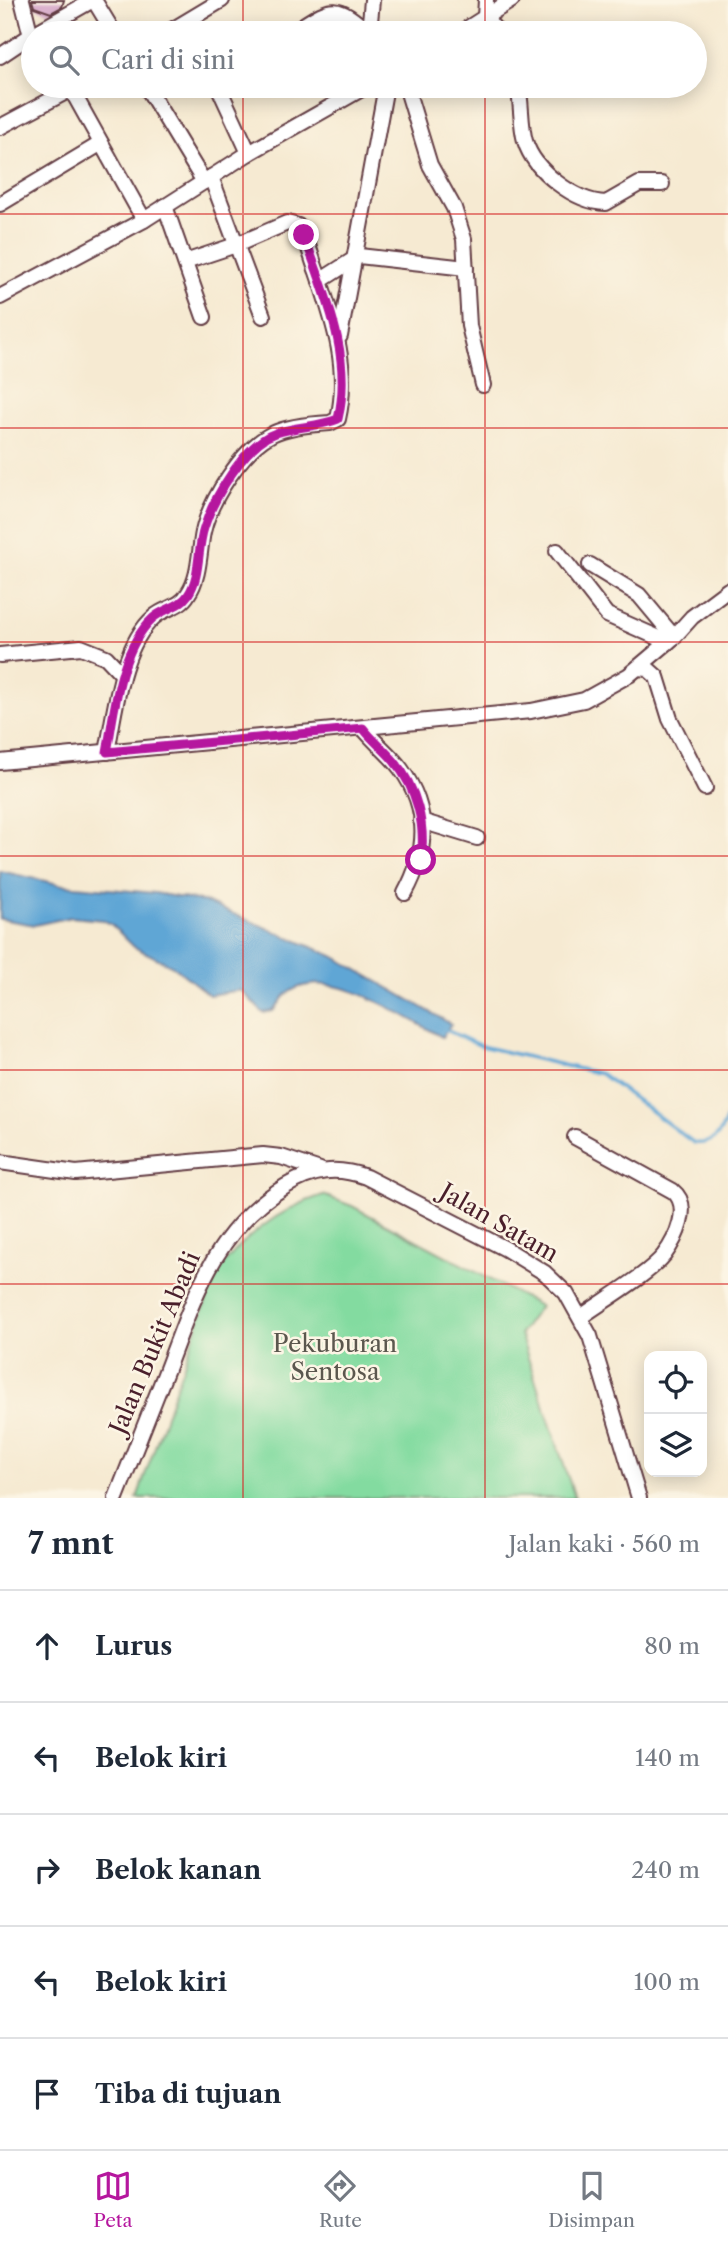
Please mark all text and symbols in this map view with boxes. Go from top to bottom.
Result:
search box [21,21,707,98]
icon: search [45,41,83,79]
text: Cari di sini [101,44,235,76]
route end [288,219,319,250]
route start [405,844,436,875]
street label: Jalan Satam [431,1175,564,1268]
street label: Jalan Bukit Abadi [101,1247,206,1442]
park label: Pekuburan Sentosa [273,1329,397,1386]
map controls [644,1351,707,1477]
button: locate [644,1351,707,1414]
button: layers [644,1414,707,1477]
text: 7 mnt [28,1525,114,1562]
text: Jalan kaki · 560 m [508,1530,700,1558]
icon: ahead [28,1627,66,1665]
text: Lurus [95,1630,172,1662]
text: 80 m [644,1632,700,1660]
icon: left [28,1739,66,1777]
text: Belok kiri [95,1742,227,1774]
text: 140 m [635,1744,700,1772]
icon: right [28,1851,66,1889]
text: Belok kanan [95,1854,261,1886]
text: 240 m [631,1856,700,1884]
icon: left [28,1963,66,2001]
text: Belok kiri [95,1966,227,1998]
text: 100 m [634,1968,700,1996]
icon: arrive [28,2075,66,2113]
text: Tiba di tujuan [95,2078,281,2110]
tab: Peta [93,2167,133,2232]
tab: Rute [319,2167,362,2232]
tab: Disimpan [548,2167,635,2232]

